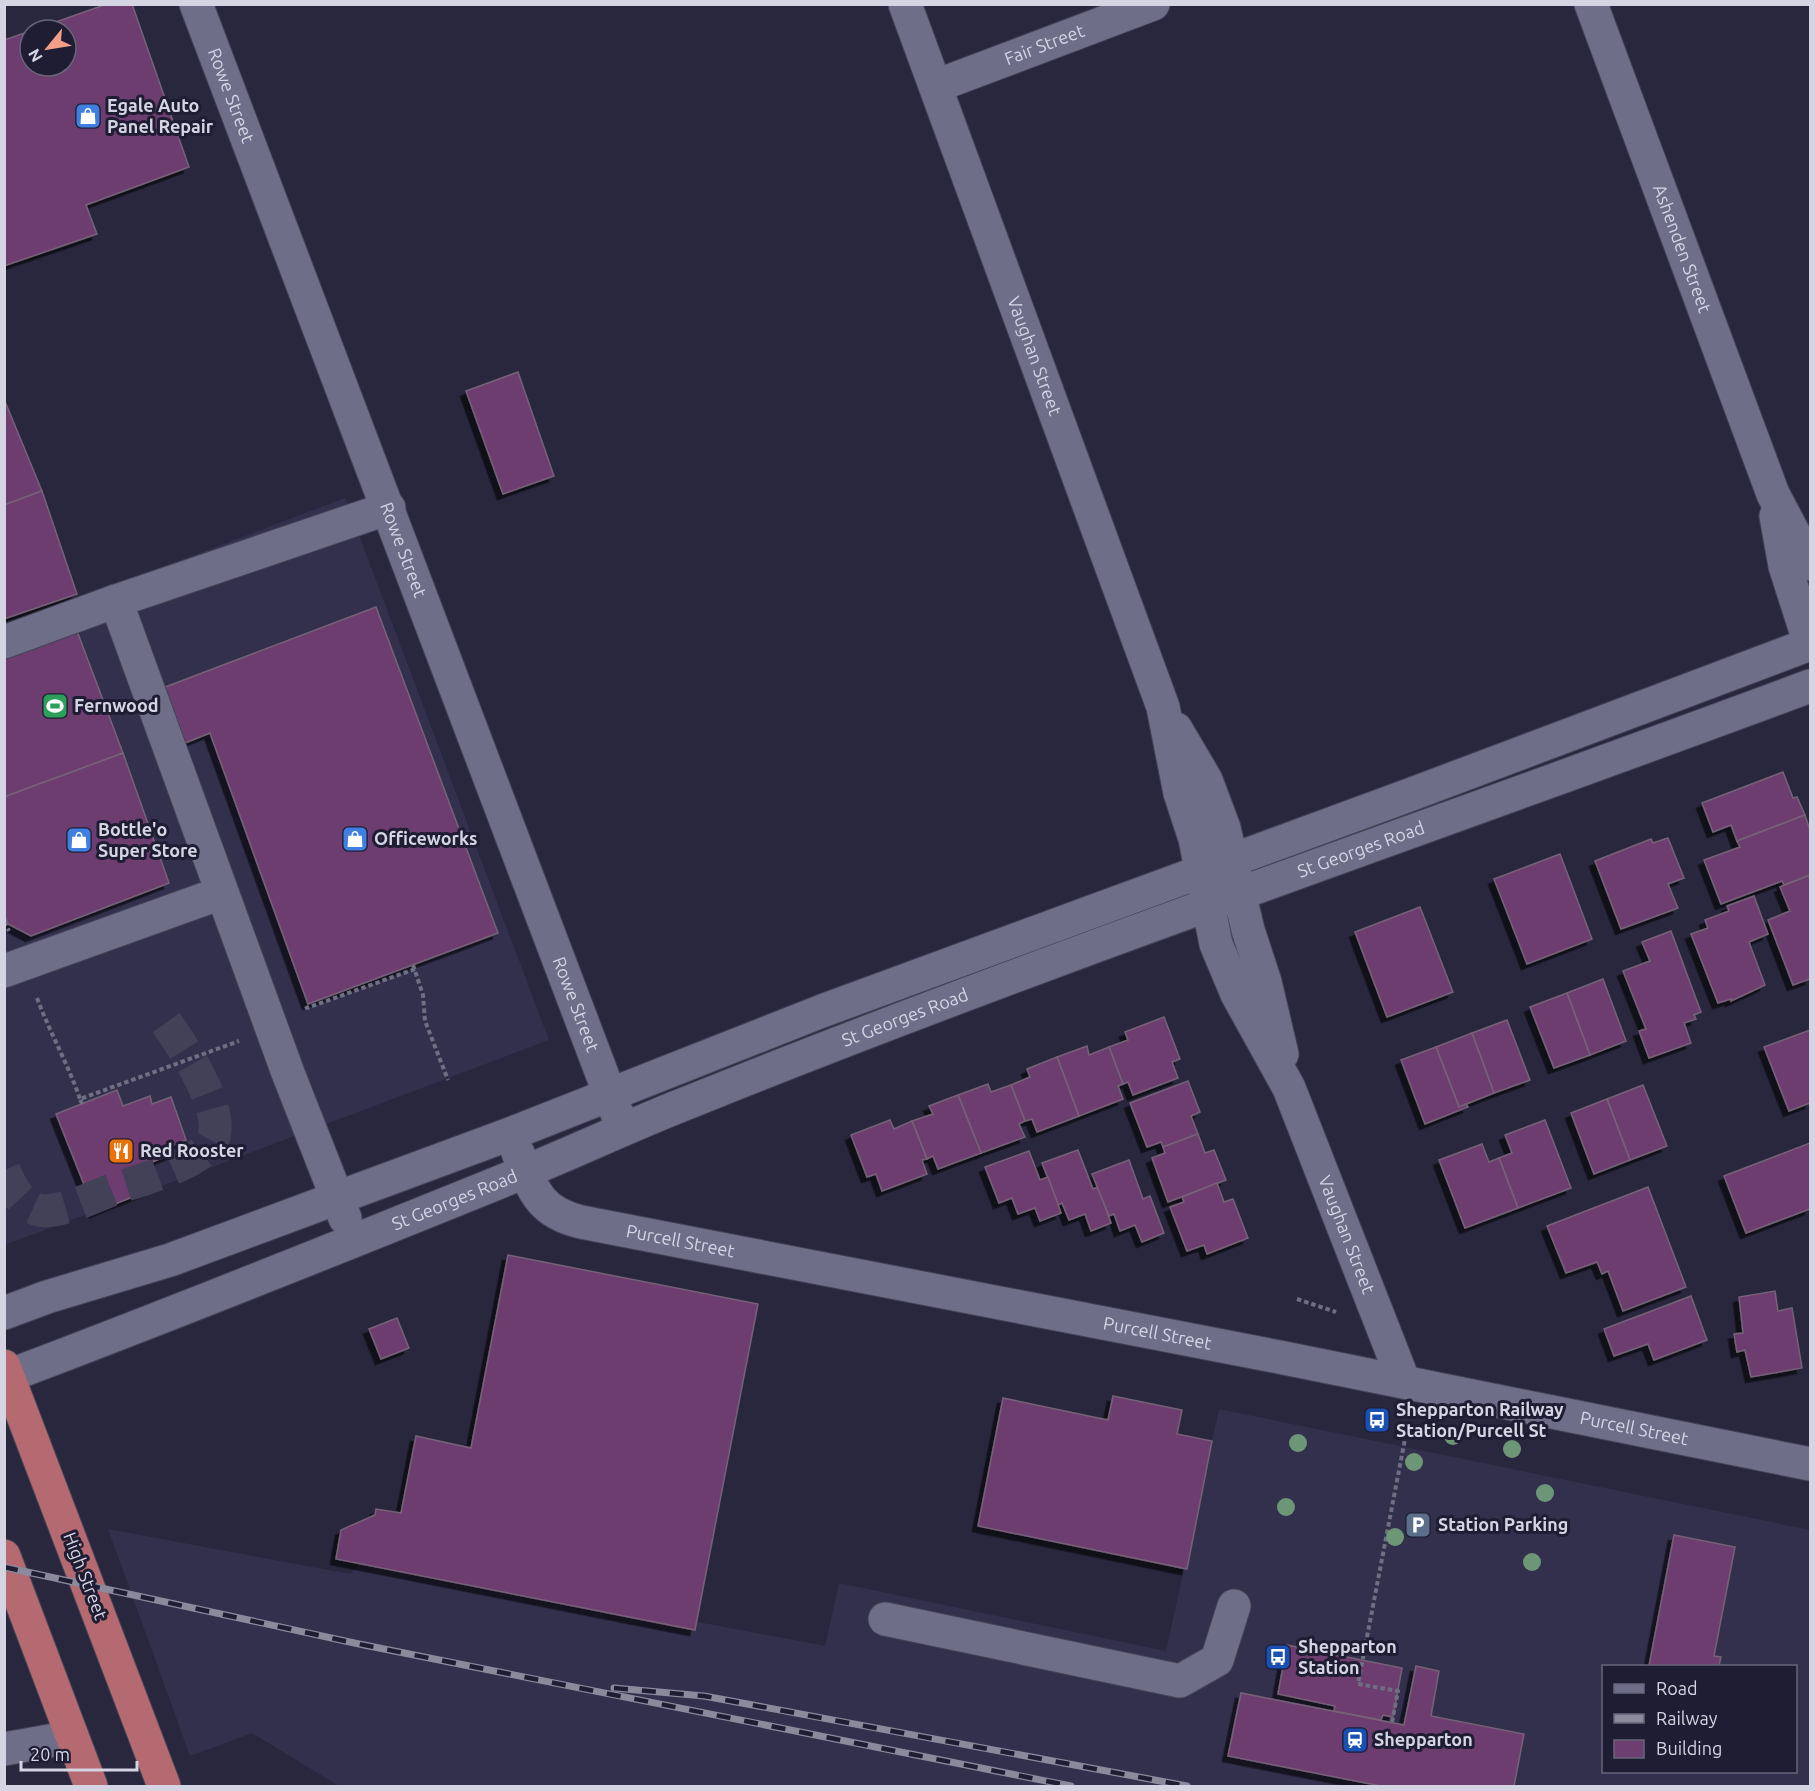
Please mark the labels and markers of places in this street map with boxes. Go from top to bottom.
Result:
place label: Egale Auto Panel Repair [107,95,214,136]
shop icon: Egale Auto Panel Repair [73,101,103,131]
sports icon: Fernwood [40,691,70,721]
place label: Fernwood [74,695,159,715]
place label: Bottle'o Super Store [98,819,198,860]
shop icon: Officeworks [340,824,370,854]
shop icon: Bottle'o Super Store [64,825,94,855]
place label: Officeworks [374,828,478,848]
restaurant icon: Red Rooster [106,1136,136,1166]
place label: Red Rooster [140,1140,244,1160]
place label: Shepparton Railway Station/Purcell St [1396,1399,1564,1440]
bus stop icon: Shepparton Railway Station/Purcell St [1362,1405,1392,1435]
parking icon: Station Parking [1403,1510,1433,1540]
place label: Station Parking [1438,1514,1568,1534]
place label: Shepparton Station [1298,1636,1397,1677]
bus stop icon: Shepparton Station [1263,1642,1293,1672]
station icon: Shepparton [1340,1725,1370,1755]
place label: Shepparton [1374,1729,1473,1749]

